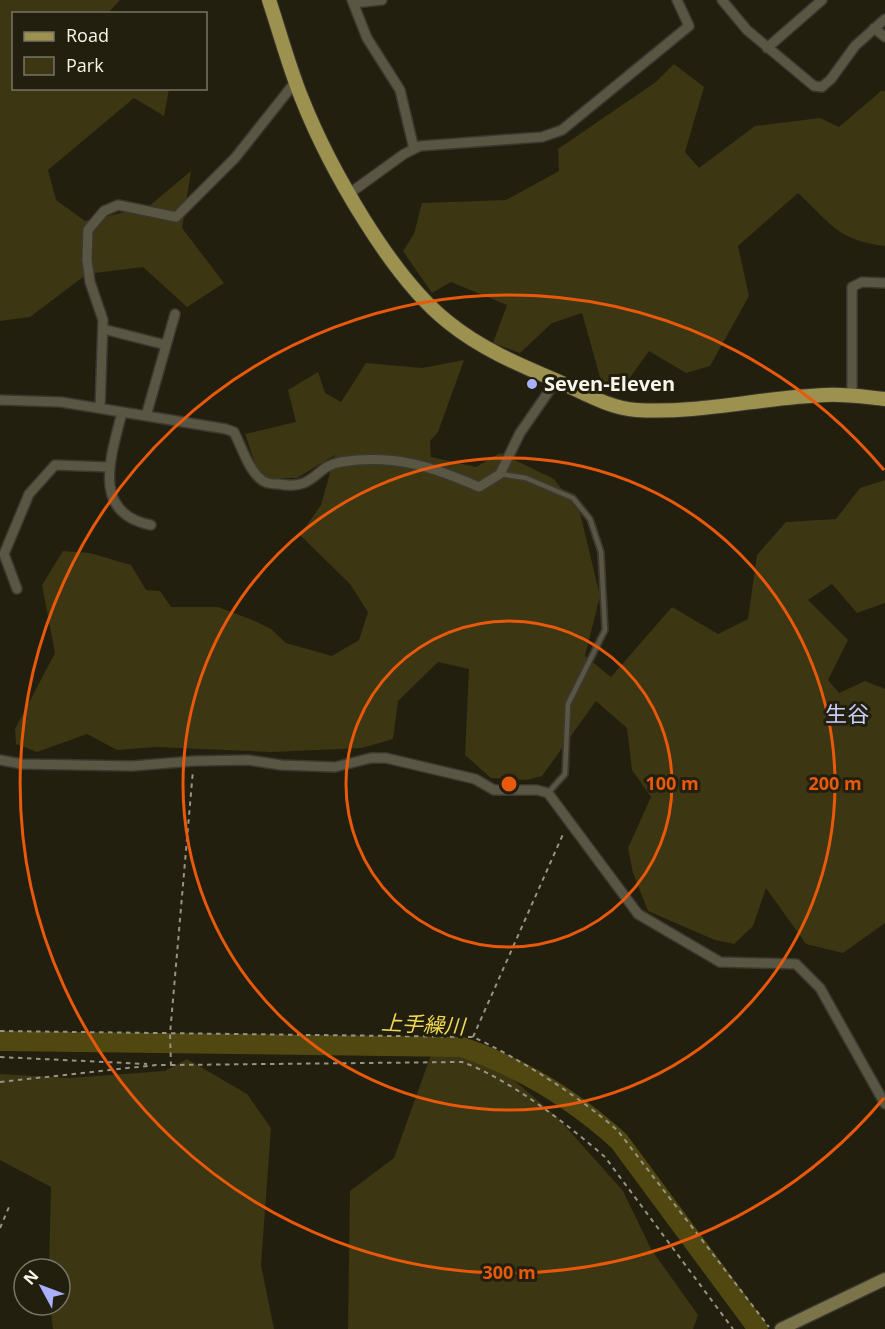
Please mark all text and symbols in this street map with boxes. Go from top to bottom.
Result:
legend [12,12,207,90]
text: Road [66,23,109,47]
text: Park [66,53,104,77]
place label: Seven-Eleven [544,370,675,397]
marker: Seven-Eleven [525,377,539,391]
district label: 生谷 [825,698,869,728]
text: 100 m [645,771,699,795]
text: 200 m [808,771,862,795]
centre of rings [499,774,519,794]
water label: 上手繰川 [380,1008,468,1040]
north arrow [12,1257,72,1317]
text: 300 m [482,1260,536,1284]
text: N [18,1265,43,1289]

